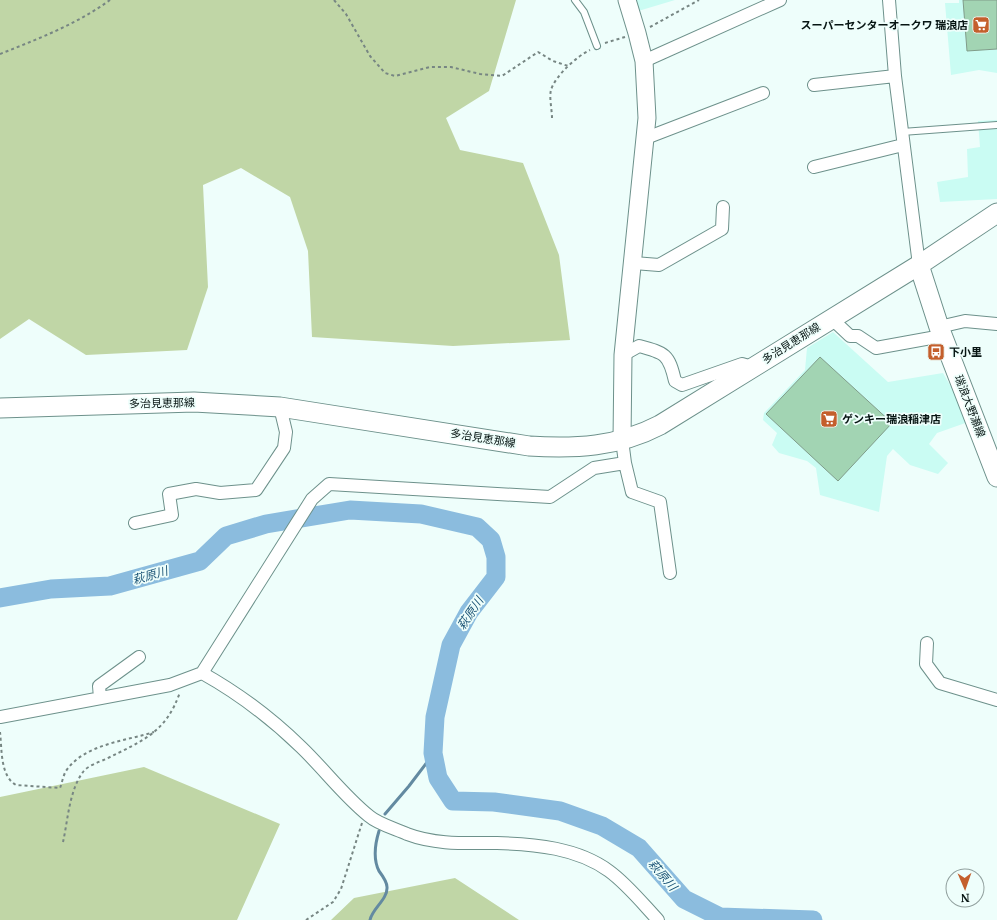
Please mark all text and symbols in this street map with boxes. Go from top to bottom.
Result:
supermarket icon: スーパーセンターオークワ 瑞浪店 [971,15,991,35]
place label: スーパーセンターオークワ 瑞浪店 [801,18,968,32]
street label: 多治見恵那線 [759,320,823,366]
bus stop icon: 下小里 [926,342,946,362]
place label: 下小里 [949,345,982,359]
street label: 瑞浪大野瀬線 [952,373,988,439]
street label: 多治見恵那線 [129,395,195,411]
supermarket icon: ゲンキー瑞浪稲津店 [819,409,839,429]
place label: ゲンキー瑞浪稲津店 [842,412,941,426]
street label: 多治見恵那線 [449,426,517,450]
water label: 萩原川 [131,562,171,587]
water label: 萩原川 [454,592,487,632]
water label: 萩原川 [646,856,682,895]
north arrow [945,868,985,908]
text: N [960,891,970,905]

